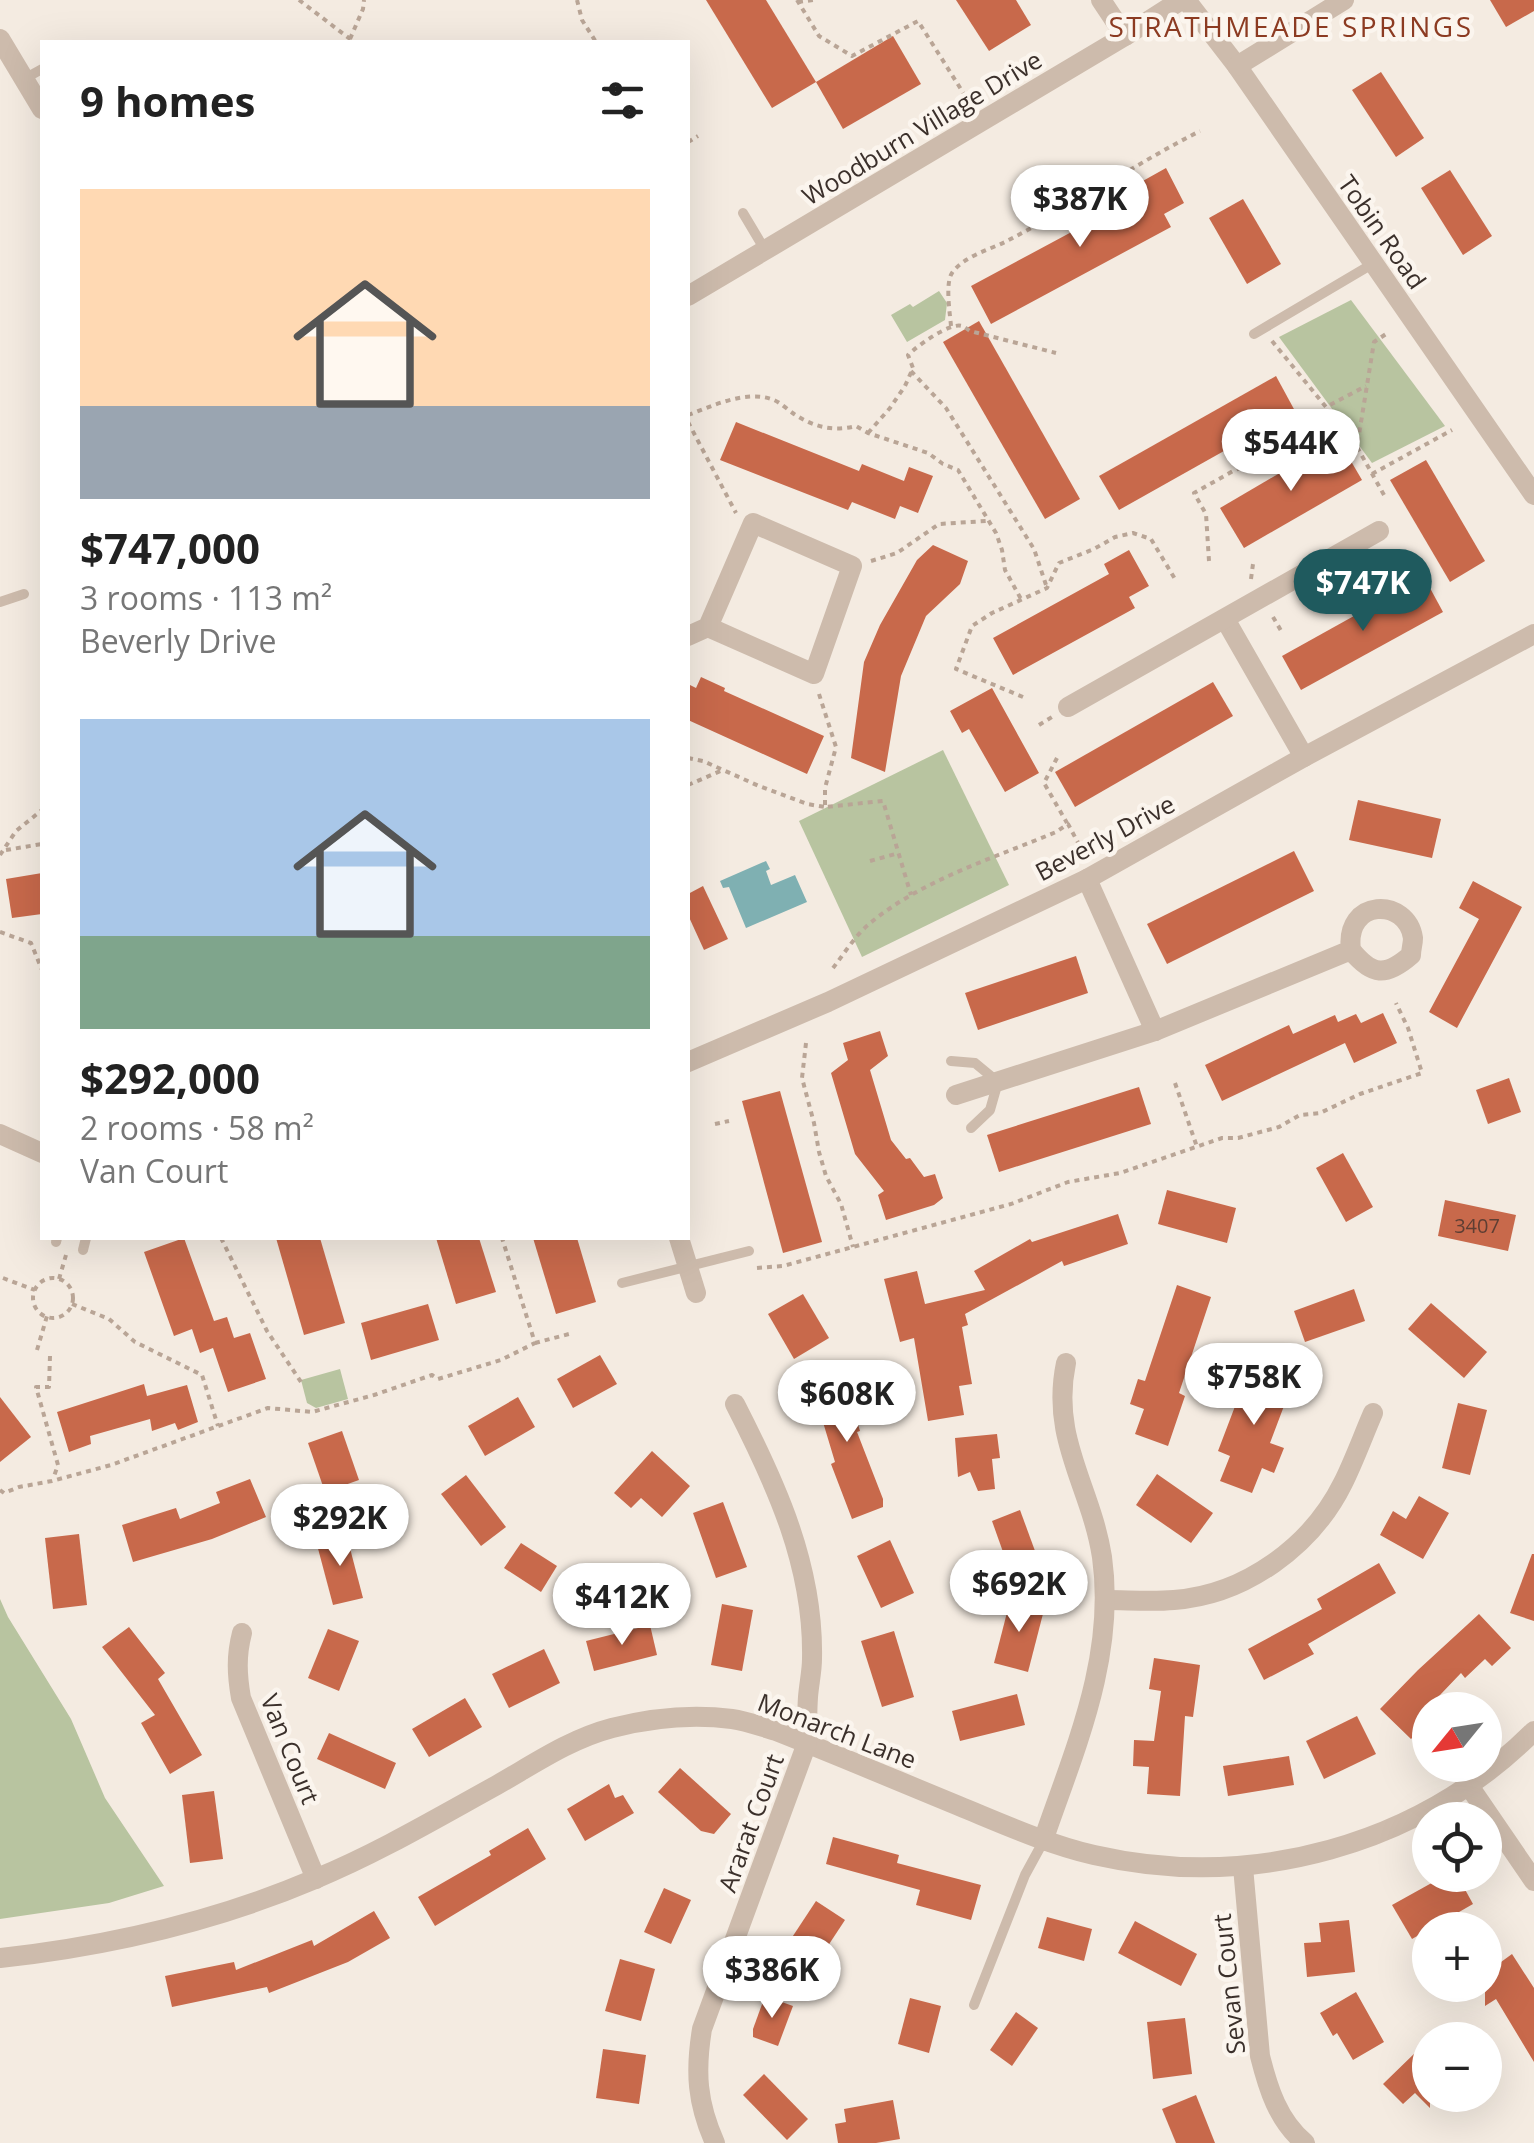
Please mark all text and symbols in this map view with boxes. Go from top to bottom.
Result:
district label: STRATHMEADE SPRINGS [1108,7,1474,45]
street label: Woodburn Village Drive [795,42,1048,212]
text: 9 homes [80,72,255,129]
icon: filters [595,73,650,128]
pin: $387K [1010,165,1150,250]
street label: Tobin Road [1331,168,1435,295]
text: $387K [1033,176,1127,219]
icon: home [275,254,455,434]
pin: $544K [1221,409,1361,494]
text: $544K [1244,420,1338,463]
text: $747,000 [80,519,260,576]
pin: $747K [1293,549,1433,634]
text: $747K [1316,560,1410,603]
text: 3 rooms · 113 m² [80,576,332,619]
text: Beverly Drive [80,619,276,662]
icon: home [275,784,455,964]
street label: Beverly Drive [1029,786,1180,888]
text: $292,000 [80,1049,260,1106]
text: 2 rooms · 58 m² [80,1106,314,1149]
text: Van Court [80,1149,228,1192]
house number: 3407 [1454,1212,1500,1239]
pin: $758K [1184,1343,1324,1428]
text: $758K [1207,1354,1301,1397]
pin: $608K [777,1360,917,1445]
text: $608K [800,1371,894,1414]
pin: $292K [270,1484,410,1569]
text: $292K [293,1495,387,1538]
pin: $692K [949,1550,1089,1635]
text: $692K [972,1561,1066,1604]
pin: $412K [552,1563,692,1648]
text: $412K [575,1574,669,1617]
street label: Monarch Lane [753,1684,921,1776]
street label: Van Court [253,1689,328,1809]
north arrow [1412,1692,1502,1782]
map controls [1412,1692,1502,2112]
street label: Ararat Court [709,1749,791,1896]
button: locate [1412,1802,1502,1892]
street label: Sevan Court [1204,1912,1252,2056]
button: + [1412,1912,1502,2002]
pin: $386K [702,1936,842,2021]
text: $386K [725,1947,819,1990]
button: − [1412,2022,1502,2112]

